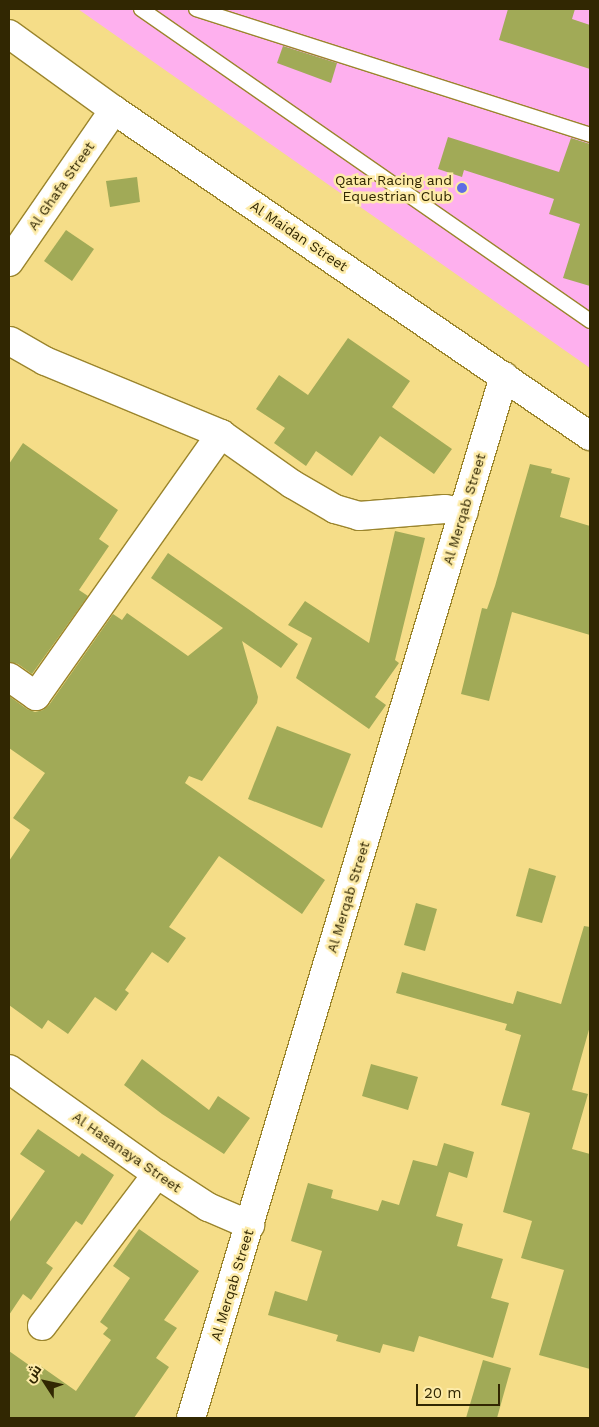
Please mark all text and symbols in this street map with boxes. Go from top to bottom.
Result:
street label: Al Ghafa Street [24,138,98,234]
place label: Qatar Racing and Equestrian Club [335,172,452,204]
marker: Qatar Racing and Equestrian Club [456,182,468,194]
street label: Al Maidan Street [247,197,351,275]
street label: Al Merqab Street [439,451,489,567]
street label: Al Merqab Street [323,839,373,955]
street label: Al Hasanaya Street [69,1108,185,1196]
street label: Al Merqab Street [207,1227,257,1343]
north arrow [20,1357,70,1407]
text: ش [21,1361,44,1385]
scale bar [419,1374,503,1406]
text: 20 m [424,1384,462,1402]

